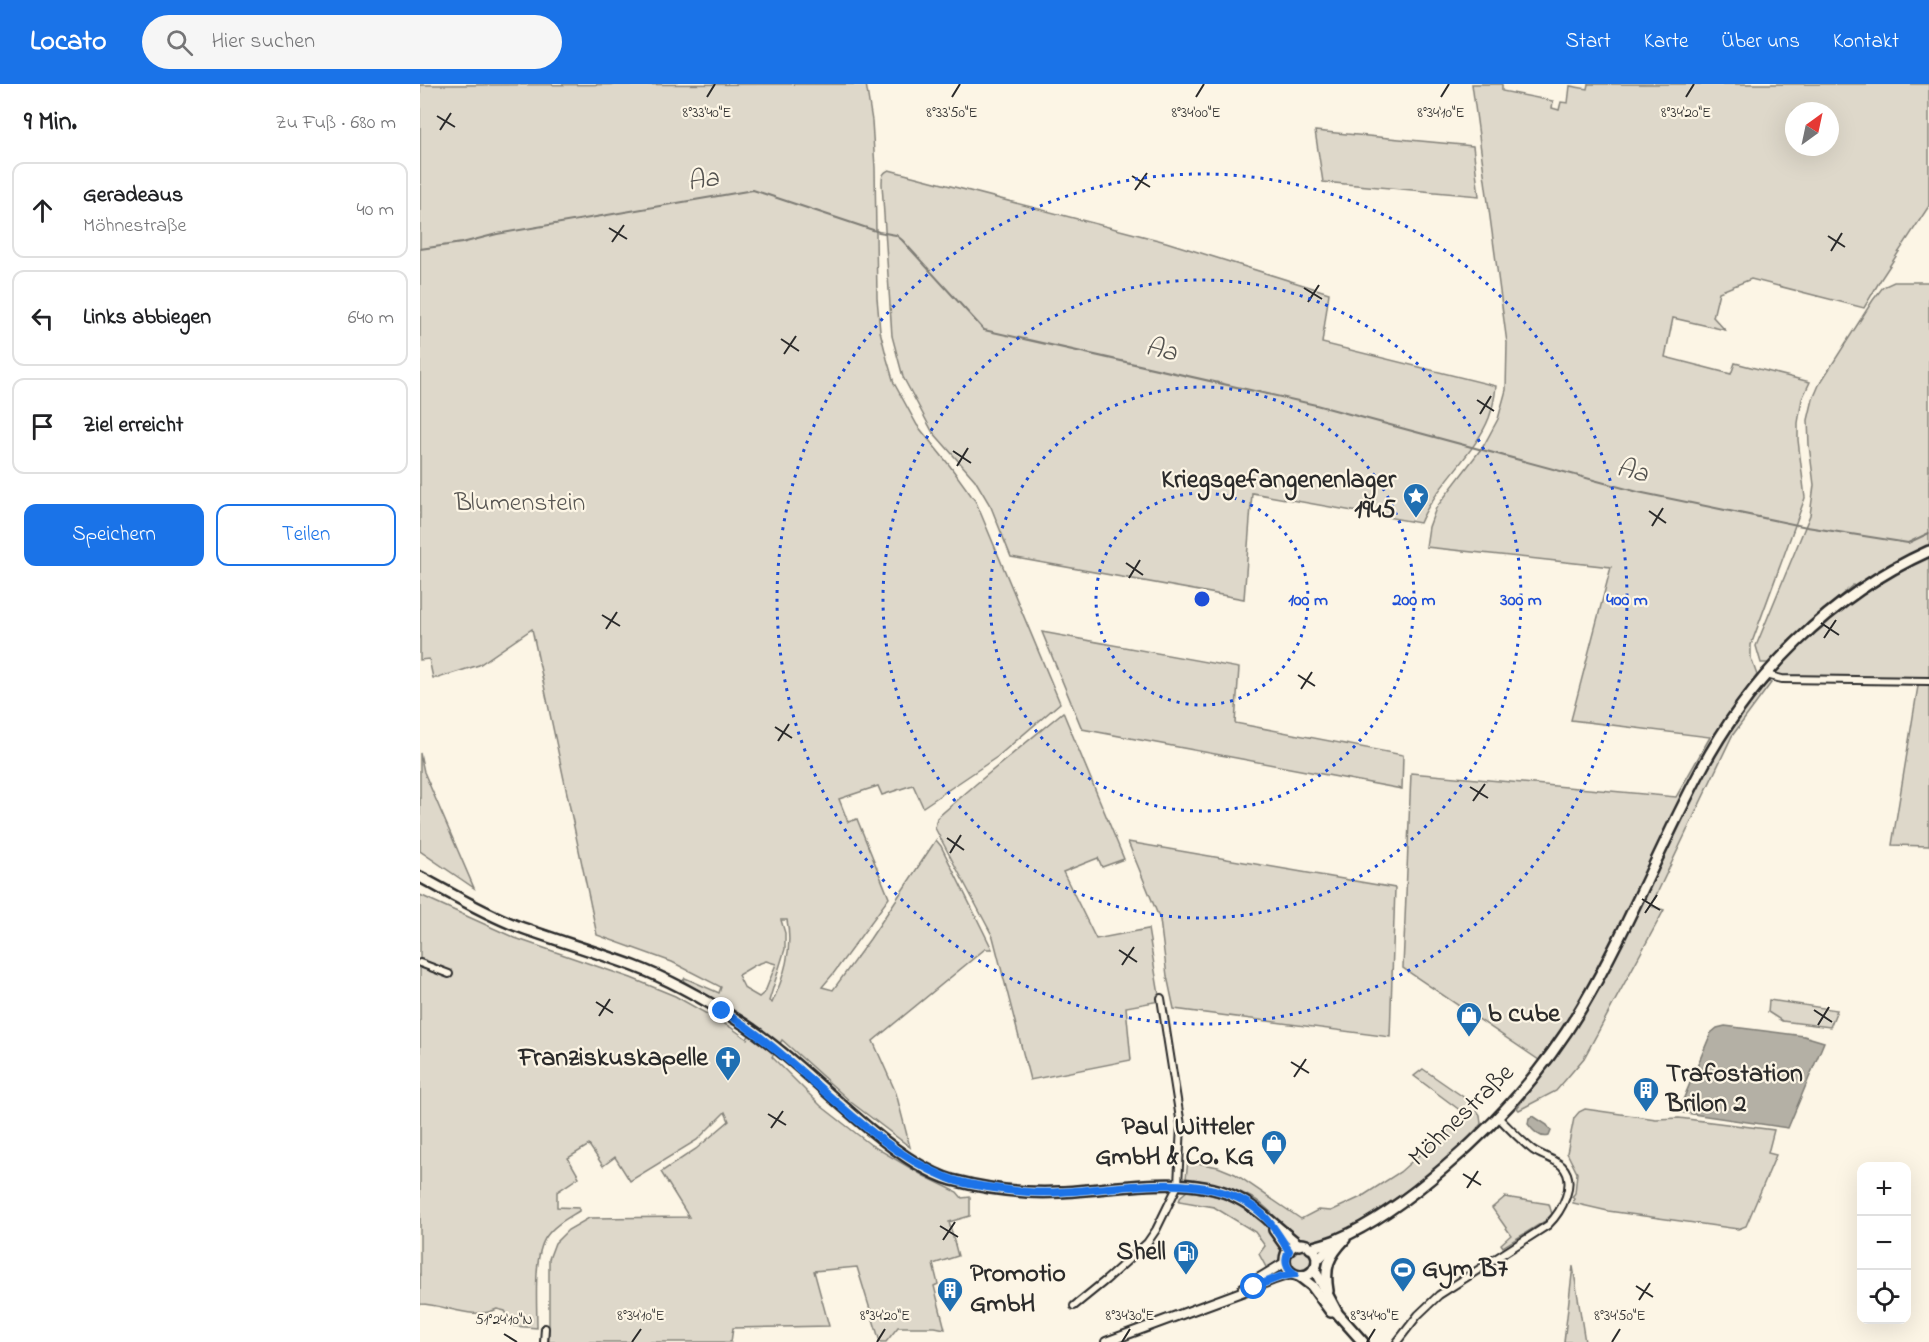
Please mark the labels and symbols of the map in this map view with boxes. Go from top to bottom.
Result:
text: 8°33'40"E [683,102,731,124]
text: 8°33'50"E [926,102,978,124]
text: 8°34'00"E [1171,102,1221,124]
text: 8°34'10"E [1417,102,1465,124]
text: 8°34'20"E [1661,102,1711,124]
north arrow [1785,102,1839,156]
water label: Aa [684,159,722,203]
water label: Aa [1141,328,1181,374]
water label: Aa [1612,449,1652,495]
place label: Kriegsgefangenenlager 1945 [1161,462,1397,530]
place icon: Kriegsgefangenenlager 1945 [1401,481,1431,519]
park label: Blumenstein [454,485,585,523]
text: 100 m [1288,588,1328,614]
text: 200 m [1392,588,1436,614]
text: 300 m [1499,588,1542,614]
text: 400 m [1606,588,1648,614]
centre of rings [1192,589,1212,609]
place label: b cube [1488,996,1561,1034]
route end [708,997,734,1023]
shop icon: b cube [1454,1000,1484,1038]
place label: Franziskuskapelle [516,1040,709,1078]
church icon: Franziskuskapelle [713,1044,743,1082]
street label: Möhnestraße [1400,1055,1524,1176]
place label: Trafostation Brilon 2 [1665,1056,1803,1124]
building icon: Trafostation Brilon 2 [1631,1075,1661,1113]
place label: Paul Witteler GmbH & Co. KG [1095,1109,1255,1177]
shop icon: Paul Witteler GmbH & Co. KG [1259,1128,1289,1166]
place label: Shell [1117,1234,1166,1272]
fuel station icon: Shell [1171,1238,1201,1276]
place label: Gym B7 [1422,1251,1508,1289]
sports icon: Gym B7 [1388,1255,1418,1293]
place label: Promotio GmbH [970,1256,1066,1324]
route start [1240,1273,1266,1299]
building icon: Promotio GmbH [935,1275,965,1313]
text: 8°34'10"E [617,1305,665,1327]
text: 8°34'20"E [860,1305,910,1327]
text: 8°34'30"E [1106,1305,1154,1327]
text: 8°34'40"E [1351,1305,1399,1327]
text: 8°34'50"E [1594,1305,1646,1327]
text: 51°24'10"N [475,1309,533,1331]

